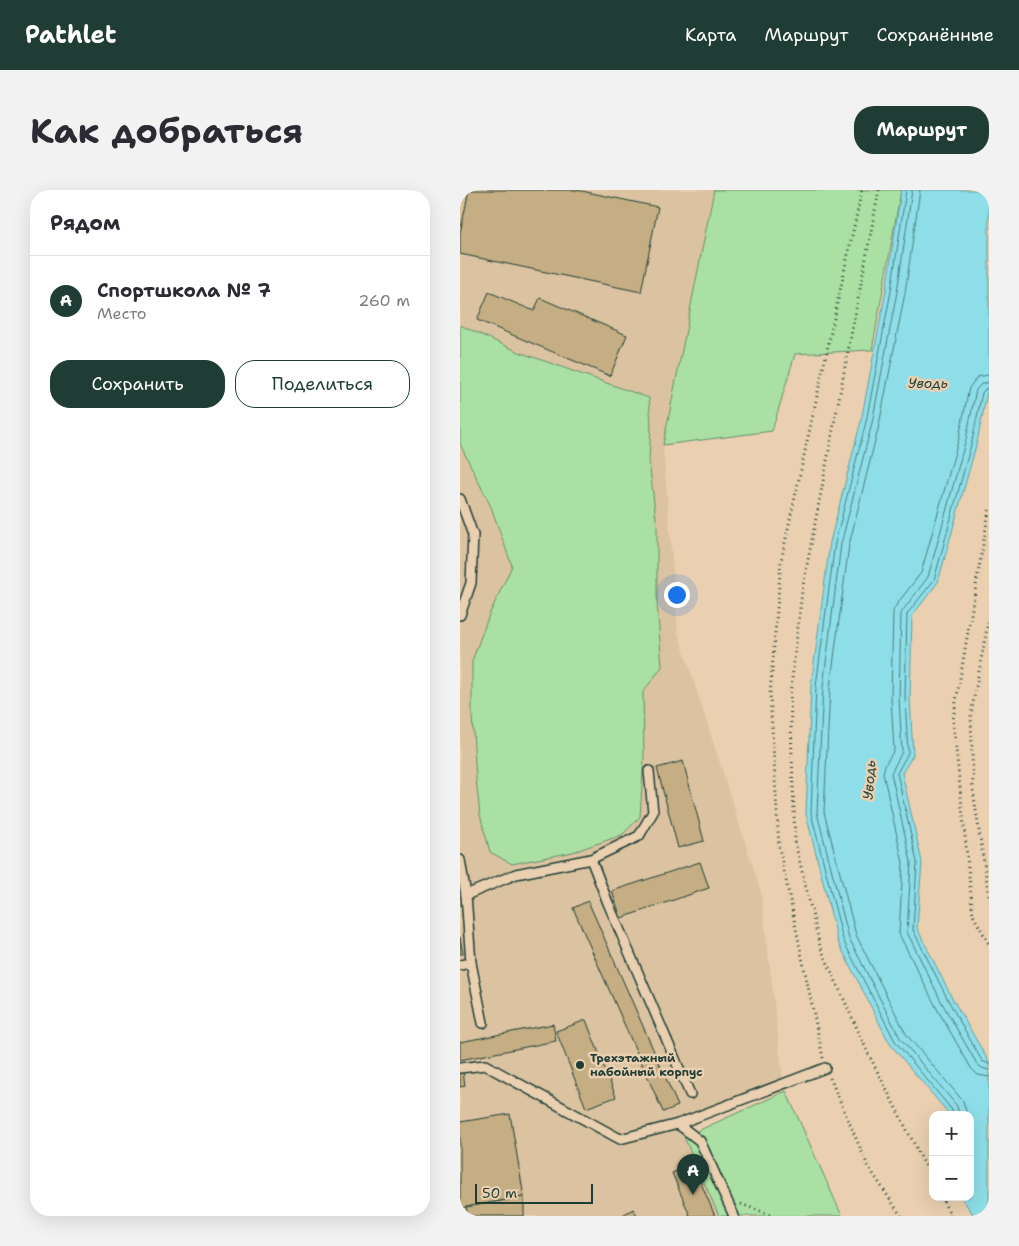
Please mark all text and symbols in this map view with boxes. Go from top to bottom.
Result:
text: Pathlet [25,19,116,51]
text: Карта [685,23,736,47]
text: Маршрут [764,23,848,47]
text: Сохранённые [876,23,994,47]
button: Маршрут [854,106,989,154]
text: Как добраться [30,107,303,154]
text: Рядом [50,209,120,237]
text: Спортшкола № 7 [97,278,271,303]
text: A [60,290,72,311]
text: 260 m [358,290,410,311]
text: Место [97,303,147,324]
button: Сохранить [50,360,225,408]
button: Поделиться [235,360,410,408]
water label: Уводь [908,374,948,392]
your location [664,582,690,608]
water label: Уводь [859,759,879,801]
place label: Трехэтажный набойный корпус [590,1050,703,1080]
marker: Трехэтажный набойный корпус [574,1059,586,1071]
map controls [929,1111,974,1201]
button: + [929,1111,974,1156]
pin: A [677,1154,709,1195]
button: − [929,1156,974,1201]
scale bar [475,1181,592,1204]
text: 50 m [482,1184,517,1202]

